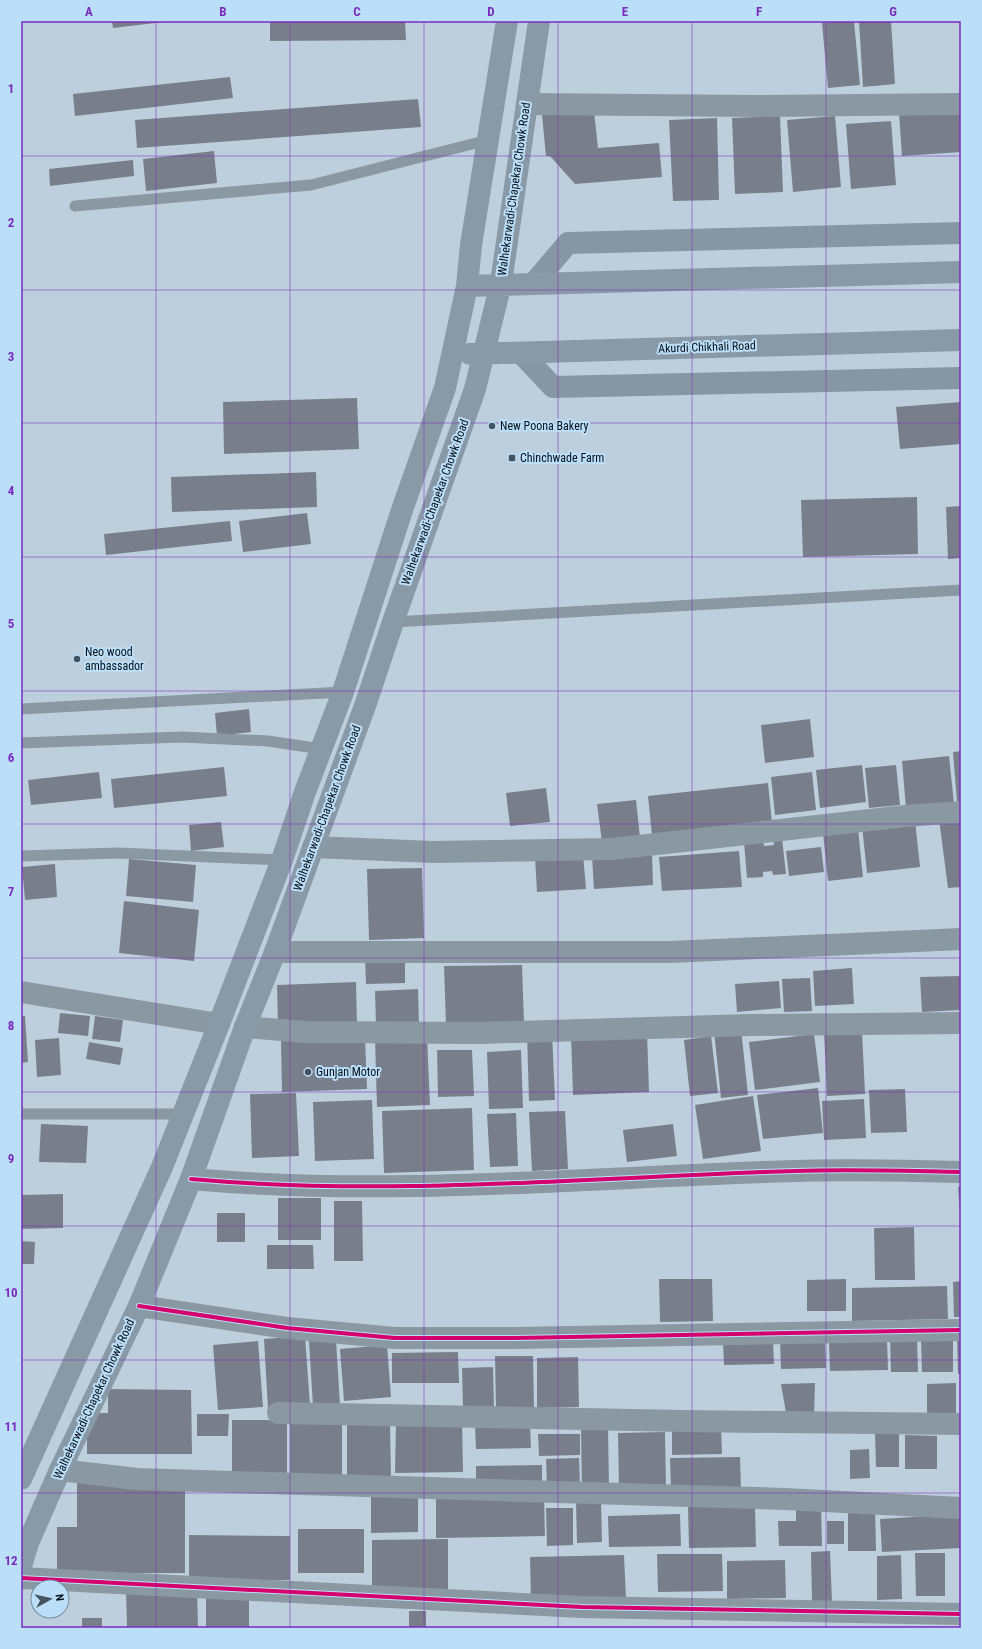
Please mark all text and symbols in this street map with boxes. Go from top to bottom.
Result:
text: A [85,4,93,19]
text: B [219,4,227,19]
text: C [353,4,361,19]
text: D [487,4,495,19]
text: E [622,4,629,19]
text: F [756,4,762,19]
text: G [889,4,897,19]
text: 1 [8,81,14,96]
street label: Walhekarwadi-Chapekar Chowk Road [495,101,533,277]
text: 2 [8,215,15,230]
street label: Akurdi Chikhali Road [658,338,756,356]
text: 3 [8,349,14,364]
street label: Walhekarwadi-Chapekar Chowk Road [398,417,472,587]
place label: New Poona Bakery [500,419,589,433]
marker: New Poona Bakery [487,421,497,431]
place label: Chinchwade Farm [520,451,604,465]
marker: Chinchwade Farm [507,453,517,463]
text: 4 [8,483,15,498]
text: 5 [8,616,15,631]
place label: Neo wood ambassador [85,645,144,673]
marker: Neo wood ambassador [72,654,82,664]
street label: Walhekarwadi-Chapekar Chowk Road [290,723,364,893]
text: 6 [8,750,15,765]
text: 7 [8,884,15,899]
text: 8 [8,1018,14,1033]
place label: Gunjan Motor [316,1065,380,1079]
marker: Gunjan Motor [303,1067,313,1077]
text: 9 [8,1151,14,1166]
text: 10 [4,1285,18,1300]
street label: Walhekarwadi-Chapekar Chowk Road [51,1317,137,1481]
text: 11 [4,1419,18,1434]
text: 12 [4,1553,18,1568]
north arrow [30,1579,70,1619]
text: N [53,1593,66,1602]

